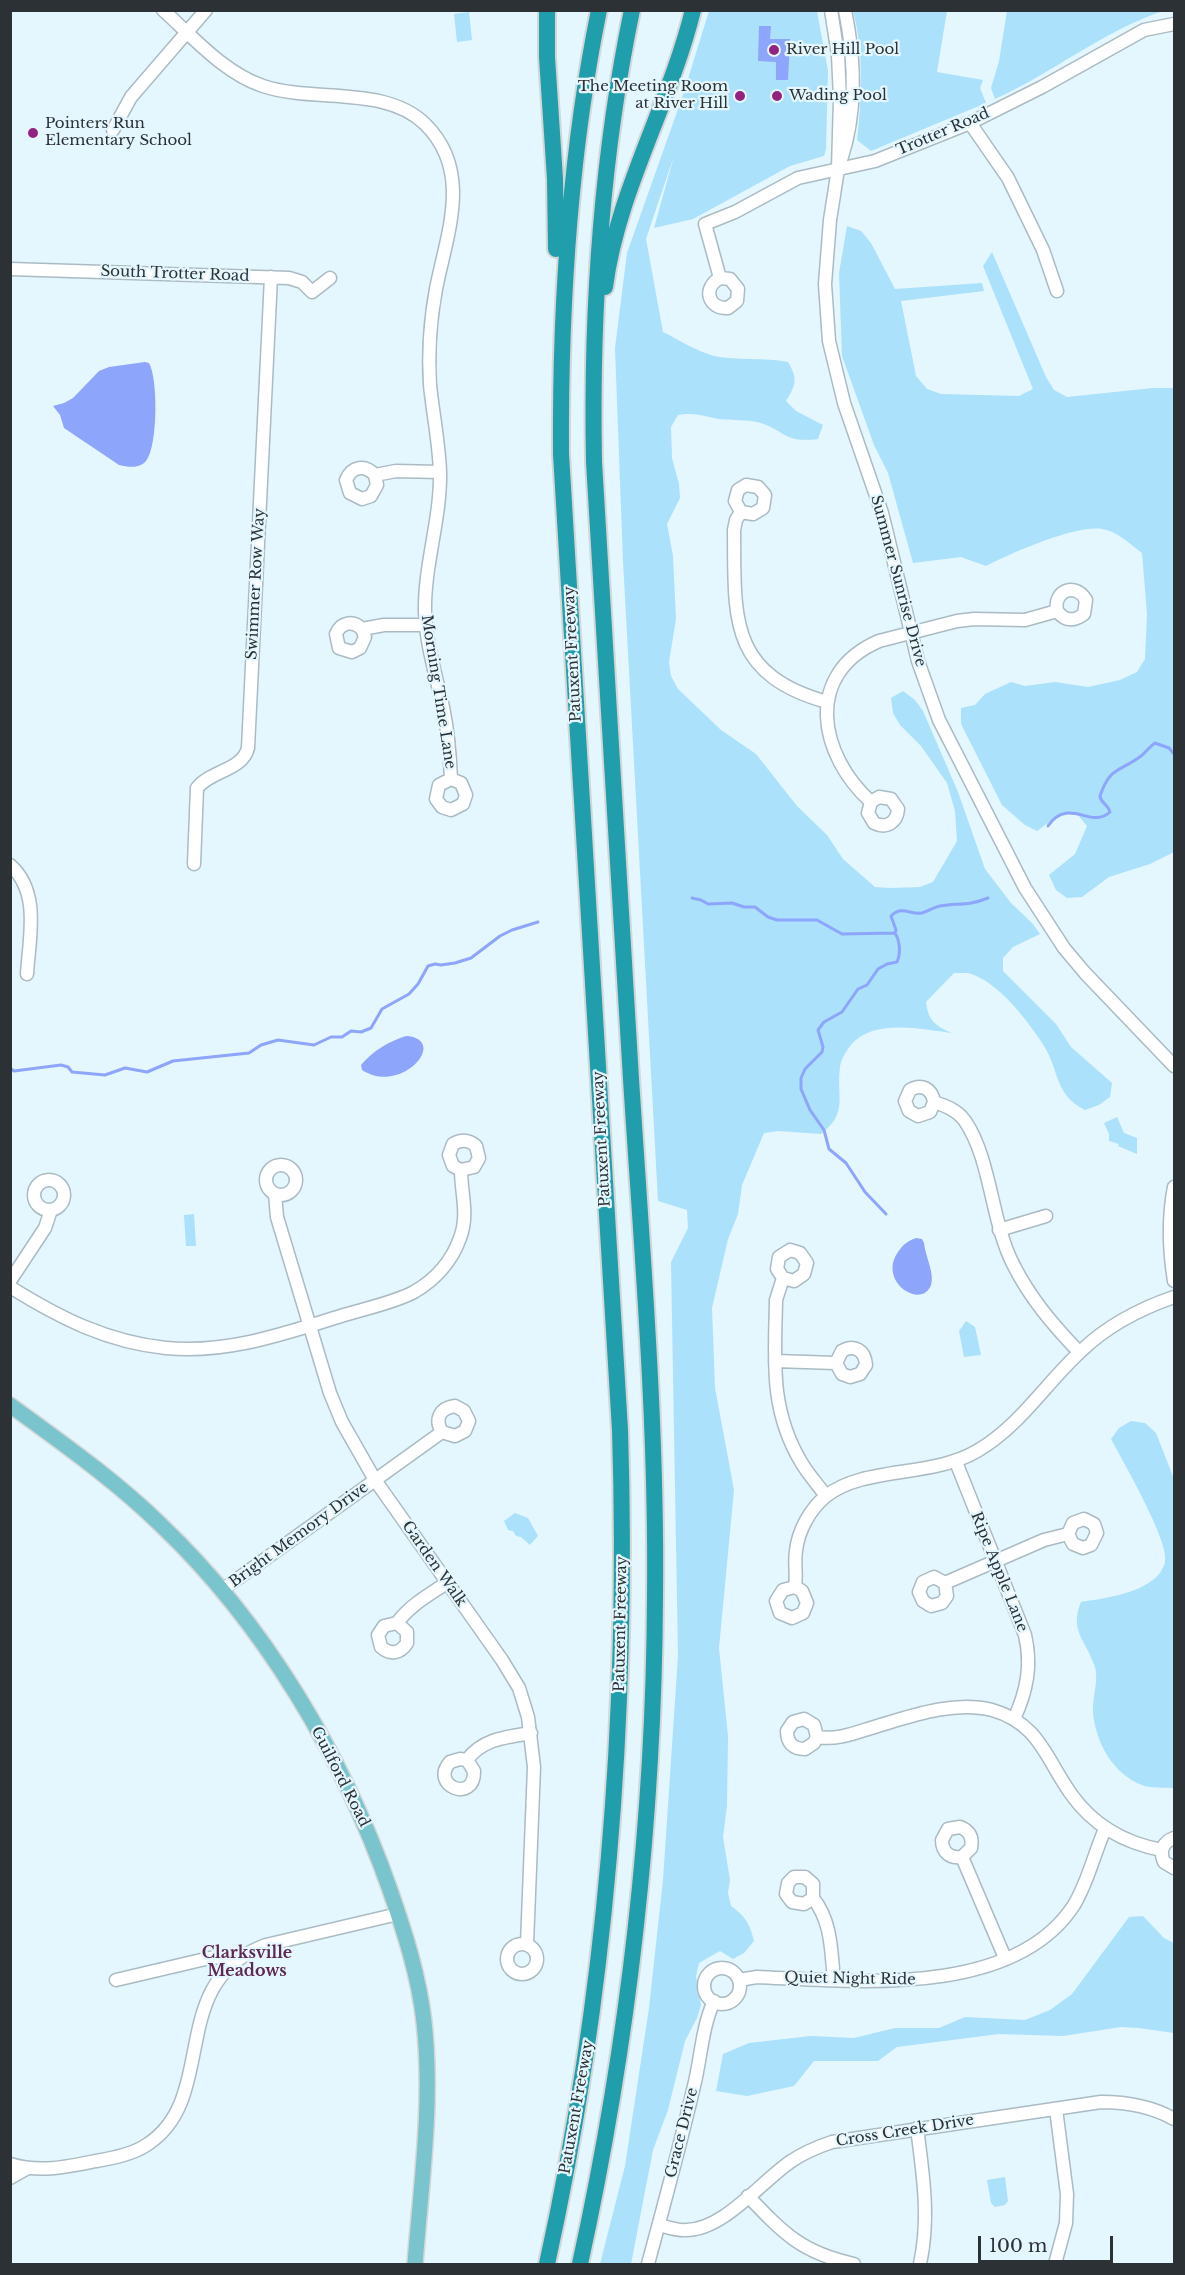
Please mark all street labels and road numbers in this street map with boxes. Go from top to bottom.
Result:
street label: Trotter Road [894,104,992,160]
street label: South Trotter Road [100,262,250,286]
street label: Summer Sunrise Drive [866,493,930,669]
street label: Swimmer Row Way [243,508,269,660]
street label: Patuxent Freeway [560,586,586,722]
street label: Morning Time Lane [417,614,459,770]
street label: Patuxent Freeway [589,1071,615,1207]
street label: Bright Memory Drive [226,1479,372,1591]
street label: Ripe Apple Lane [967,1509,1031,1635]
street label: Garden Walk [398,1518,470,1610]
street label: Patuxent Freeway [611,1556,631,1692]
street label: Guilford Road [307,1724,373,1830]
street label: Quiet Night Ride [784,1969,916,1989]
street label: Patuxent Freeway [556,2038,598,2176]
street label: Grace Drive [662,2086,702,2180]
street label: Cross Creek Drive [835,2111,975,2151]

